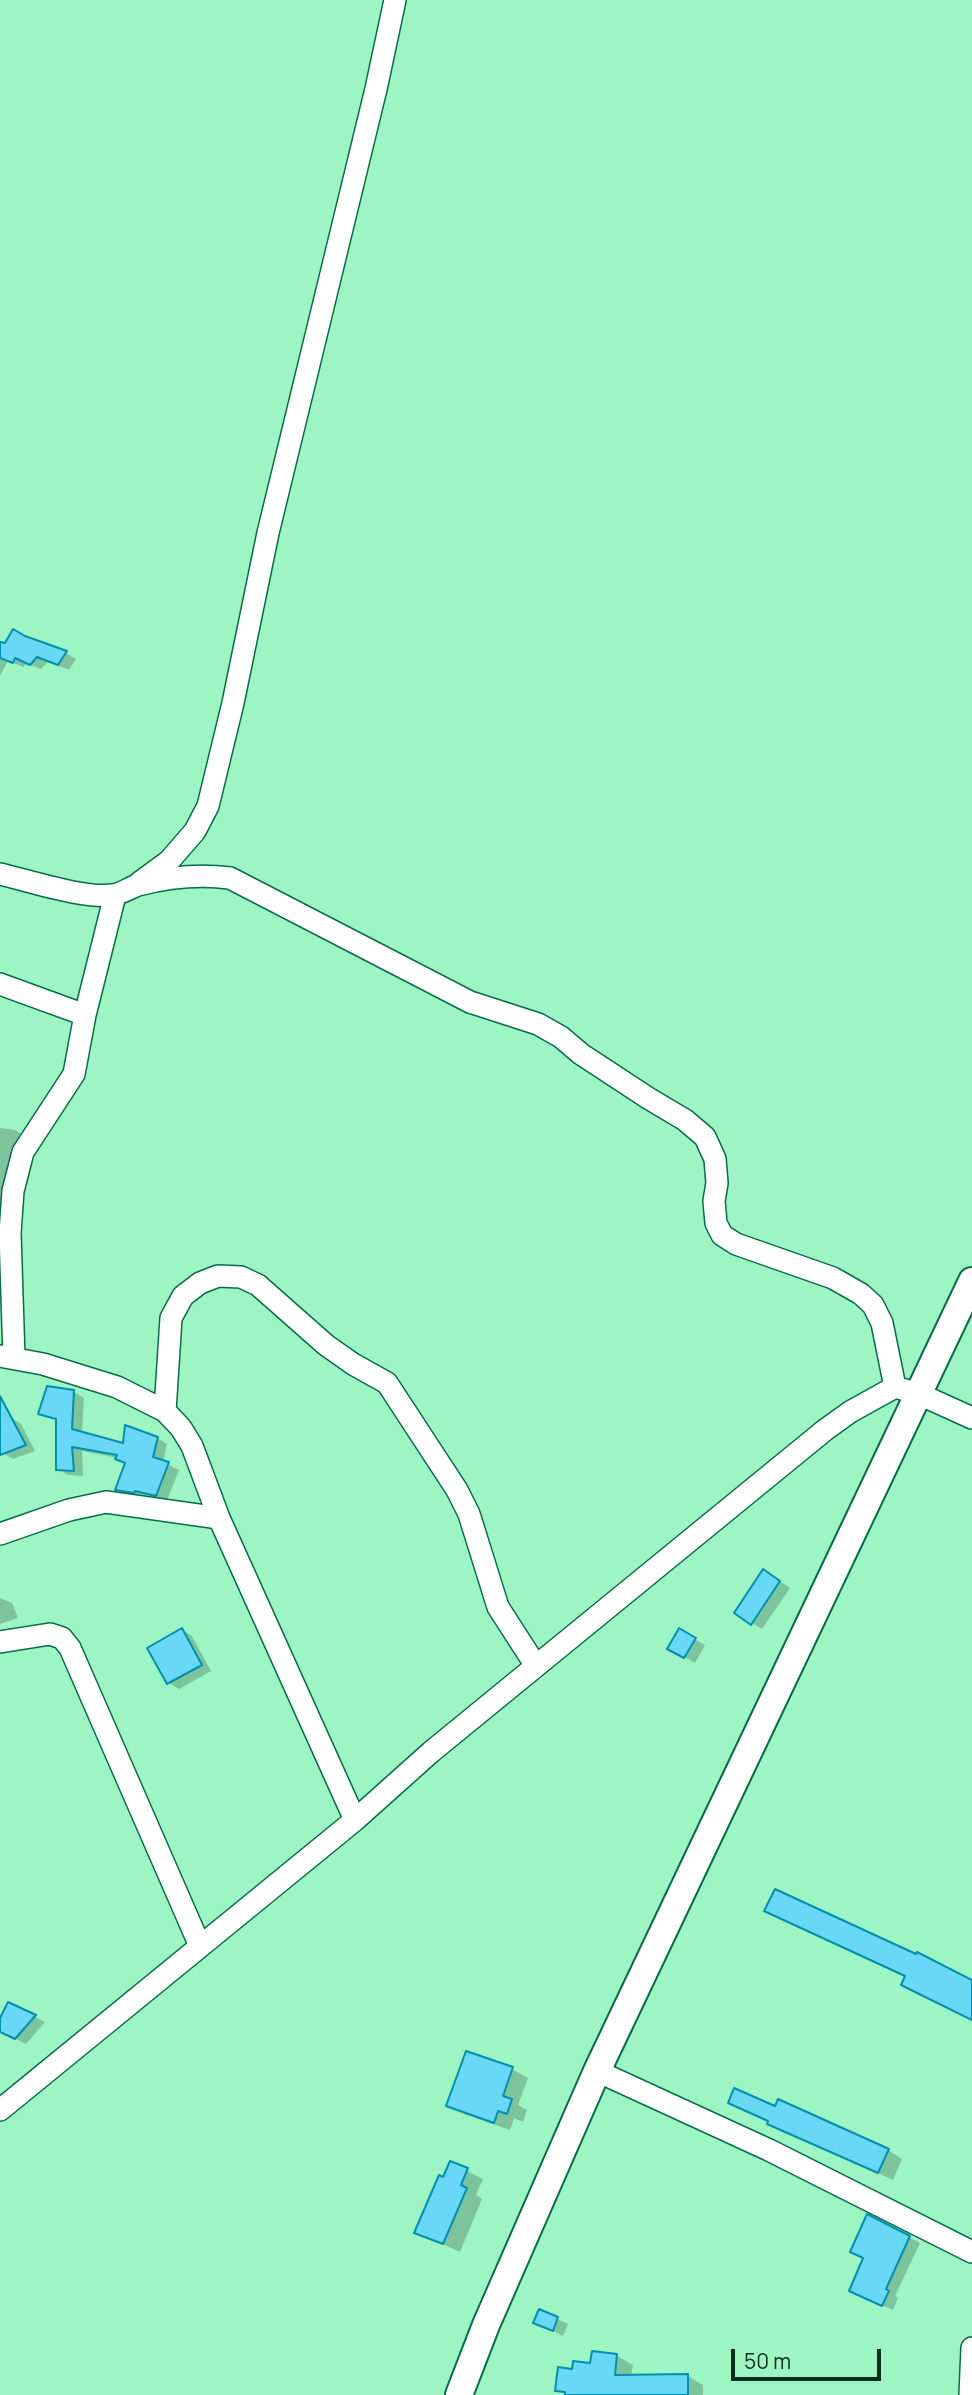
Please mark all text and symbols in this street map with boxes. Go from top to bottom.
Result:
scale bar [734,2336,884,2380]
text: 50 m [744,2347,791,2375]

